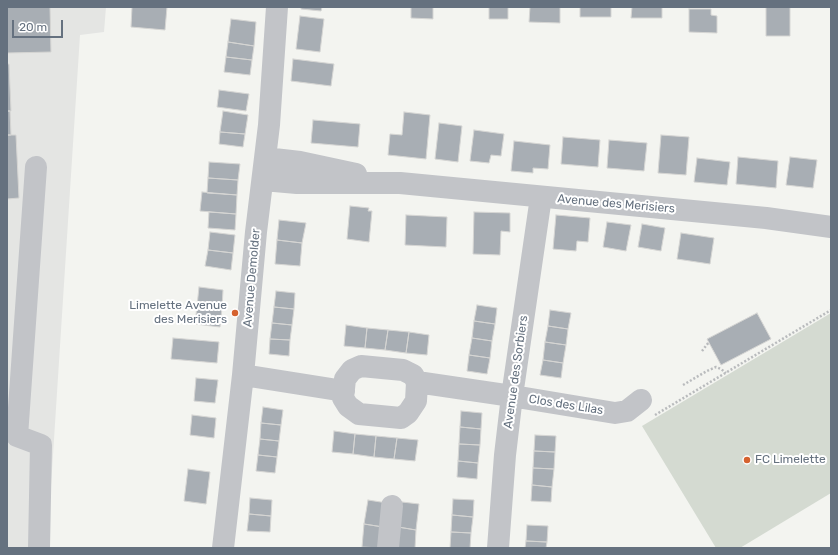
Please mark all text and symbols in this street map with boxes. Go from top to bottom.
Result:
scale bar [14,12,65,38]
text: 20 m [19,20,47,34]
street label: Avenue des Merisiers [557,192,675,216]
street label: Avenue Demolder [241,228,263,328]
place label: Limelette Avenue des Merisiers [129,299,227,327]
marker: Limelette Avenue des Merisiers [230,308,240,318]
street label: Avenue des Sorbiers [501,314,531,430]
street label: Clos des Lilas [528,392,604,418]
place label: FC Limelette [755,453,826,467]
marker: FC Limelette [742,455,752,465]

